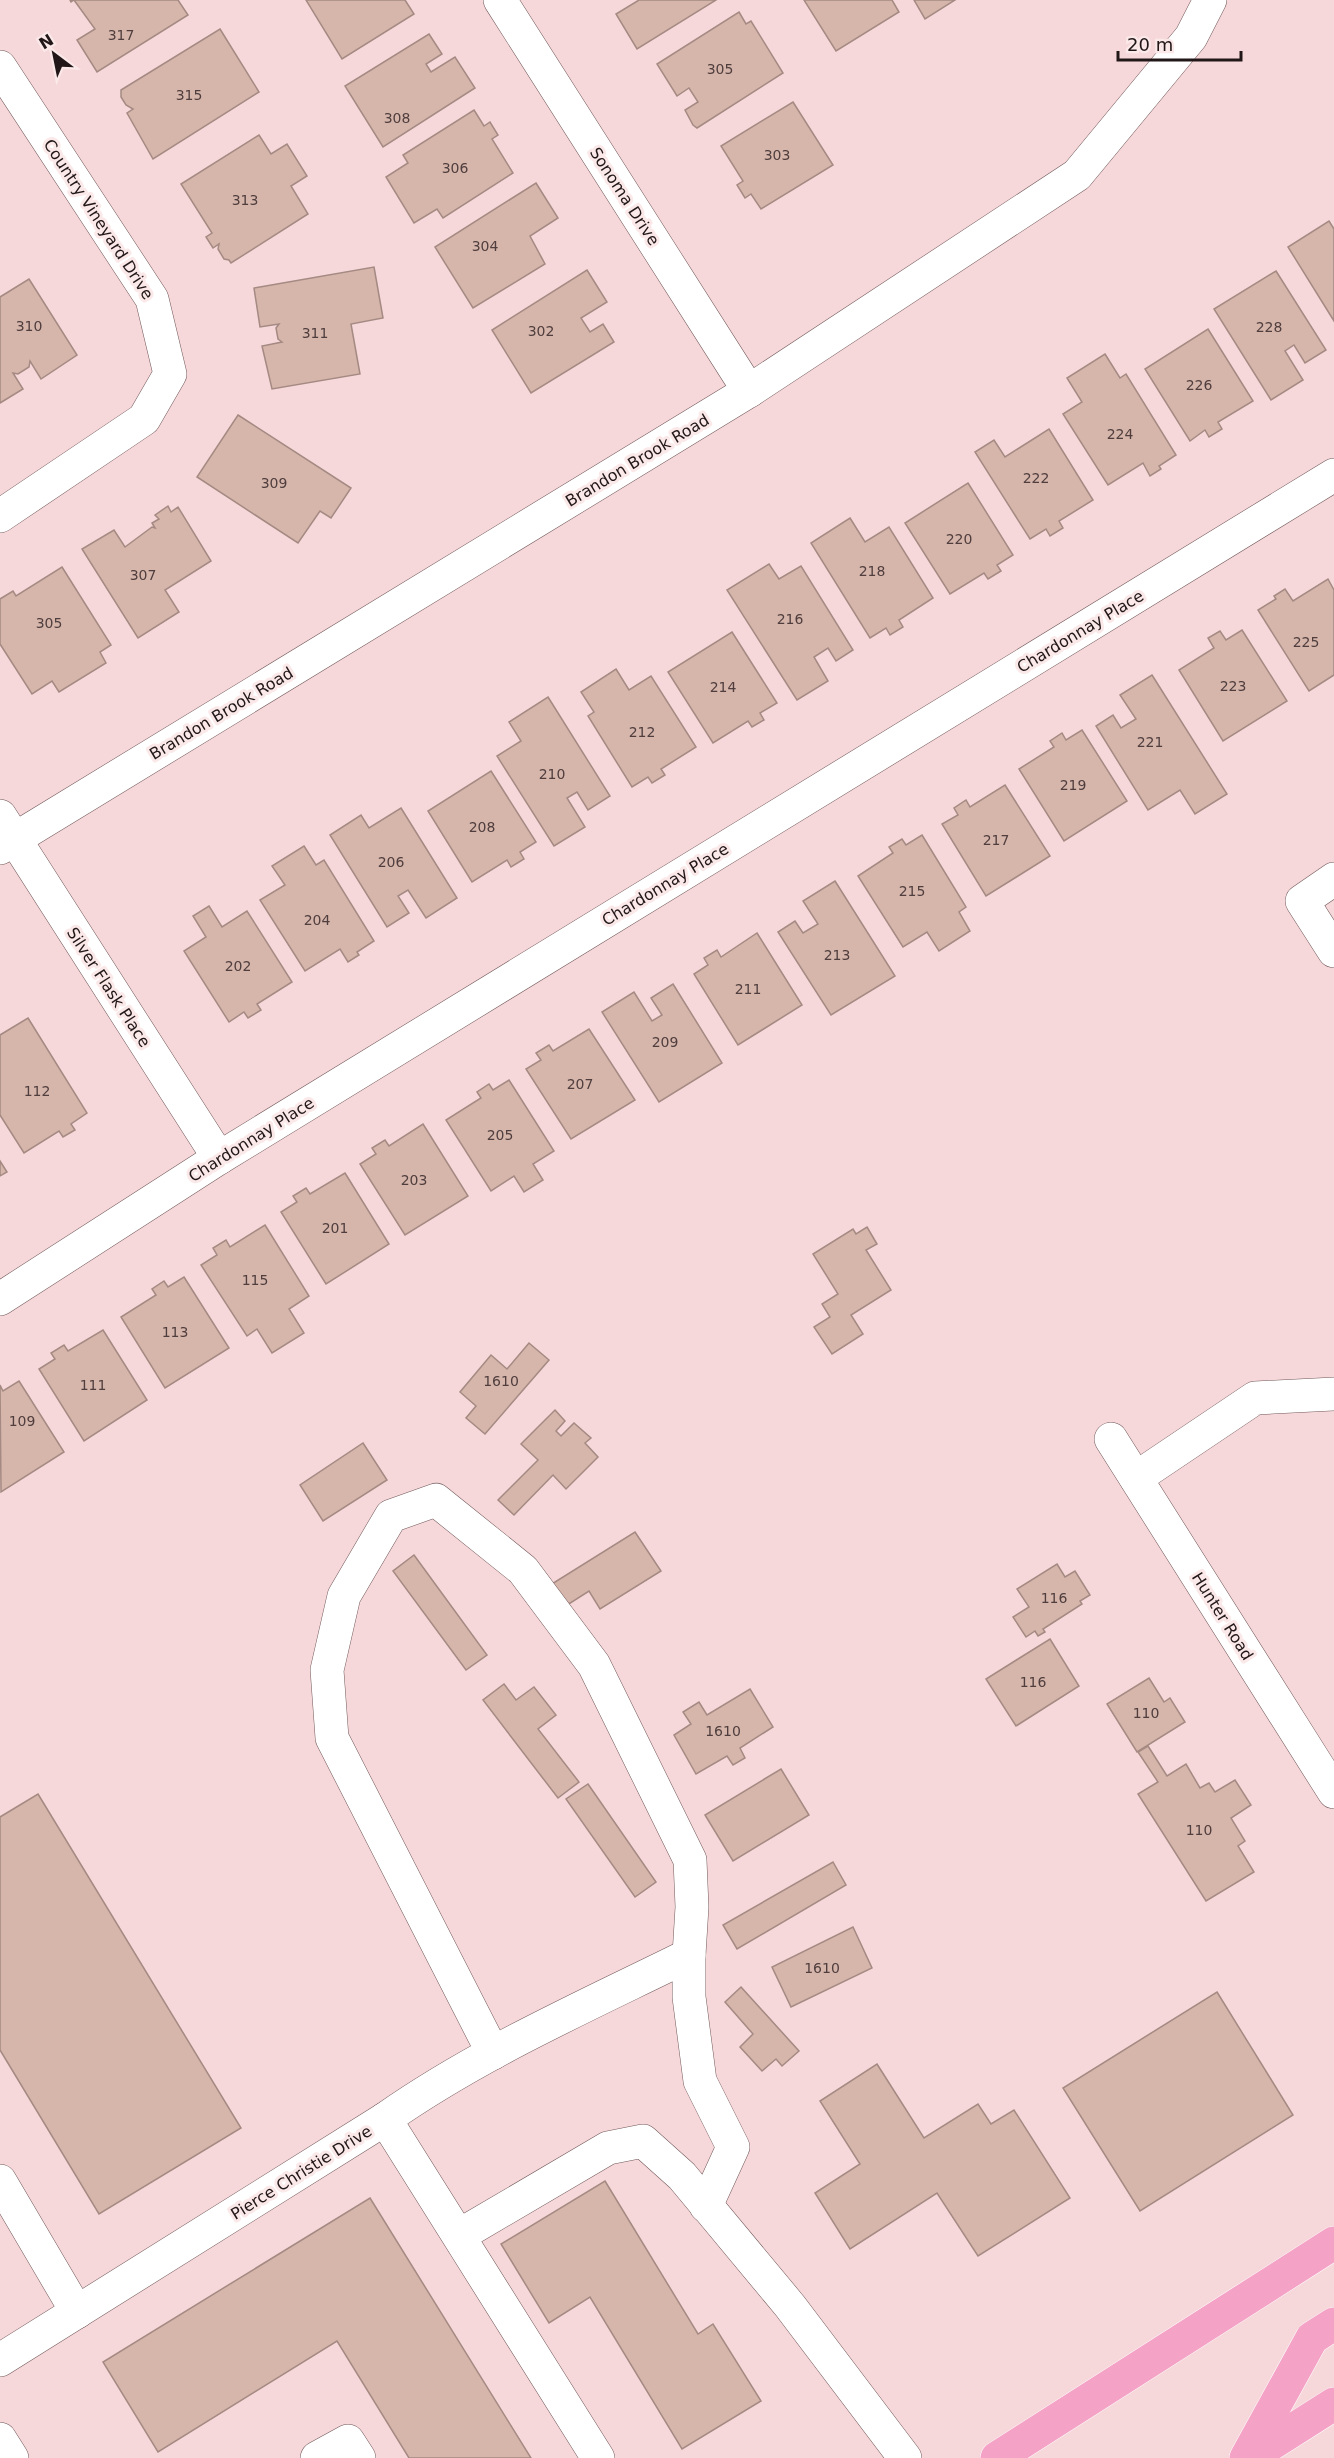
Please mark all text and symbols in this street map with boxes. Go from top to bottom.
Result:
north arrow [24,24,84,84]
scale bar [1118,24,1241,62]
house number: 317 [108,27,134,43]
text: N [36,30,57,53]
text: 20 m [1127,34,1173,55]
house number: 305 [707,61,733,77]
house number: 315 [176,87,202,103]
house number: 308 [384,110,410,126]
street label: Country Vineyard Drive [40,136,158,303]
street label: Sonoma Drive [586,144,663,249]
house number: 303 [764,147,790,163]
house number: 306 [442,160,468,176]
house number: 313 [232,192,258,208]
house number: 304 [472,238,498,254]
house number: 310 [16,318,42,334]
house number: 228 [1256,319,1282,335]
house number: 302 [528,323,554,339]
house number: 311 [302,325,328,341]
house number: 226 [1186,377,1212,393]
street label: Brandon Brook Road [562,410,712,511]
house number: 224 [1107,426,1133,442]
house number: 222 [1023,470,1049,486]
house number: 309 [261,475,287,491]
house number: 220 [946,531,972,547]
house number: 218 [859,563,885,579]
house number: 307 [130,567,156,583]
street label: Chardonnay Place [1013,586,1147,677]
house number: 216 [777,611,803,627]
house number: 305 [36,615,62,631]
house number: 225 [1293,634,1319,650]
street label: Brandon Brook Road [146,663,296,764]
house number: 223 [1220,678,1246,694]
house number: 214 [710,679,736,695]
house number: 212 [629,724,655,740]
house number: 221 [1137,734,1163,750]
house number: 210 [539,766,565,782]
house number: 219 [1060,777,1086,793]
house number: 208 [469,819,495,835]
house number: 217 [983,832,1009,848]
street label: Chardonnay Place [598,839,732,930]
house number: 206 [378,854,404,870]
house number: 215 [899,883,925,899]
house number: 204 [304,912,330,928]
street label: Silver Flask Place [63,924,154,1051]
house number: 213 [824,947,850,963]
house number: 202 [225,958,251,974]
house number: 211 [735,981,761,997]
house number: 209 [652,1034,678,1050]
house number: 207 [567,1076,593,1092]
house number: 112 [24,1083,50,1099]
street label: Chardonnay Place [185,1093,318,1186]
house number: 205 [487,1127,513,1143]
house number: 203 [401,1172,427,1188]
house number: 201 [322,1220,348,1236]
house number: 115 [242,1272,268,1288]
house number: 113 [162,1324,188,1340]
house number: 1610 [483,1373,519,1389]
house number: 111 [80,1377,106,1393]
house number: 109 [9,1413,35,1429]
street label: Hunter Road [1188,1569,1257,1664]
house number: 116 [1041,1590,1067,1606]
house number: 116 [1020,1674,1046,1690]
house number: 110 [1133,1705,1159,1721]
house number: 1610 [705,1723,741,1739]
house number: 110 [1186,1822,1212,1838]
house number: 1610 [804,1960,840,1976]
street label: Pierce Christie Drive [227,2121,375,2224]

